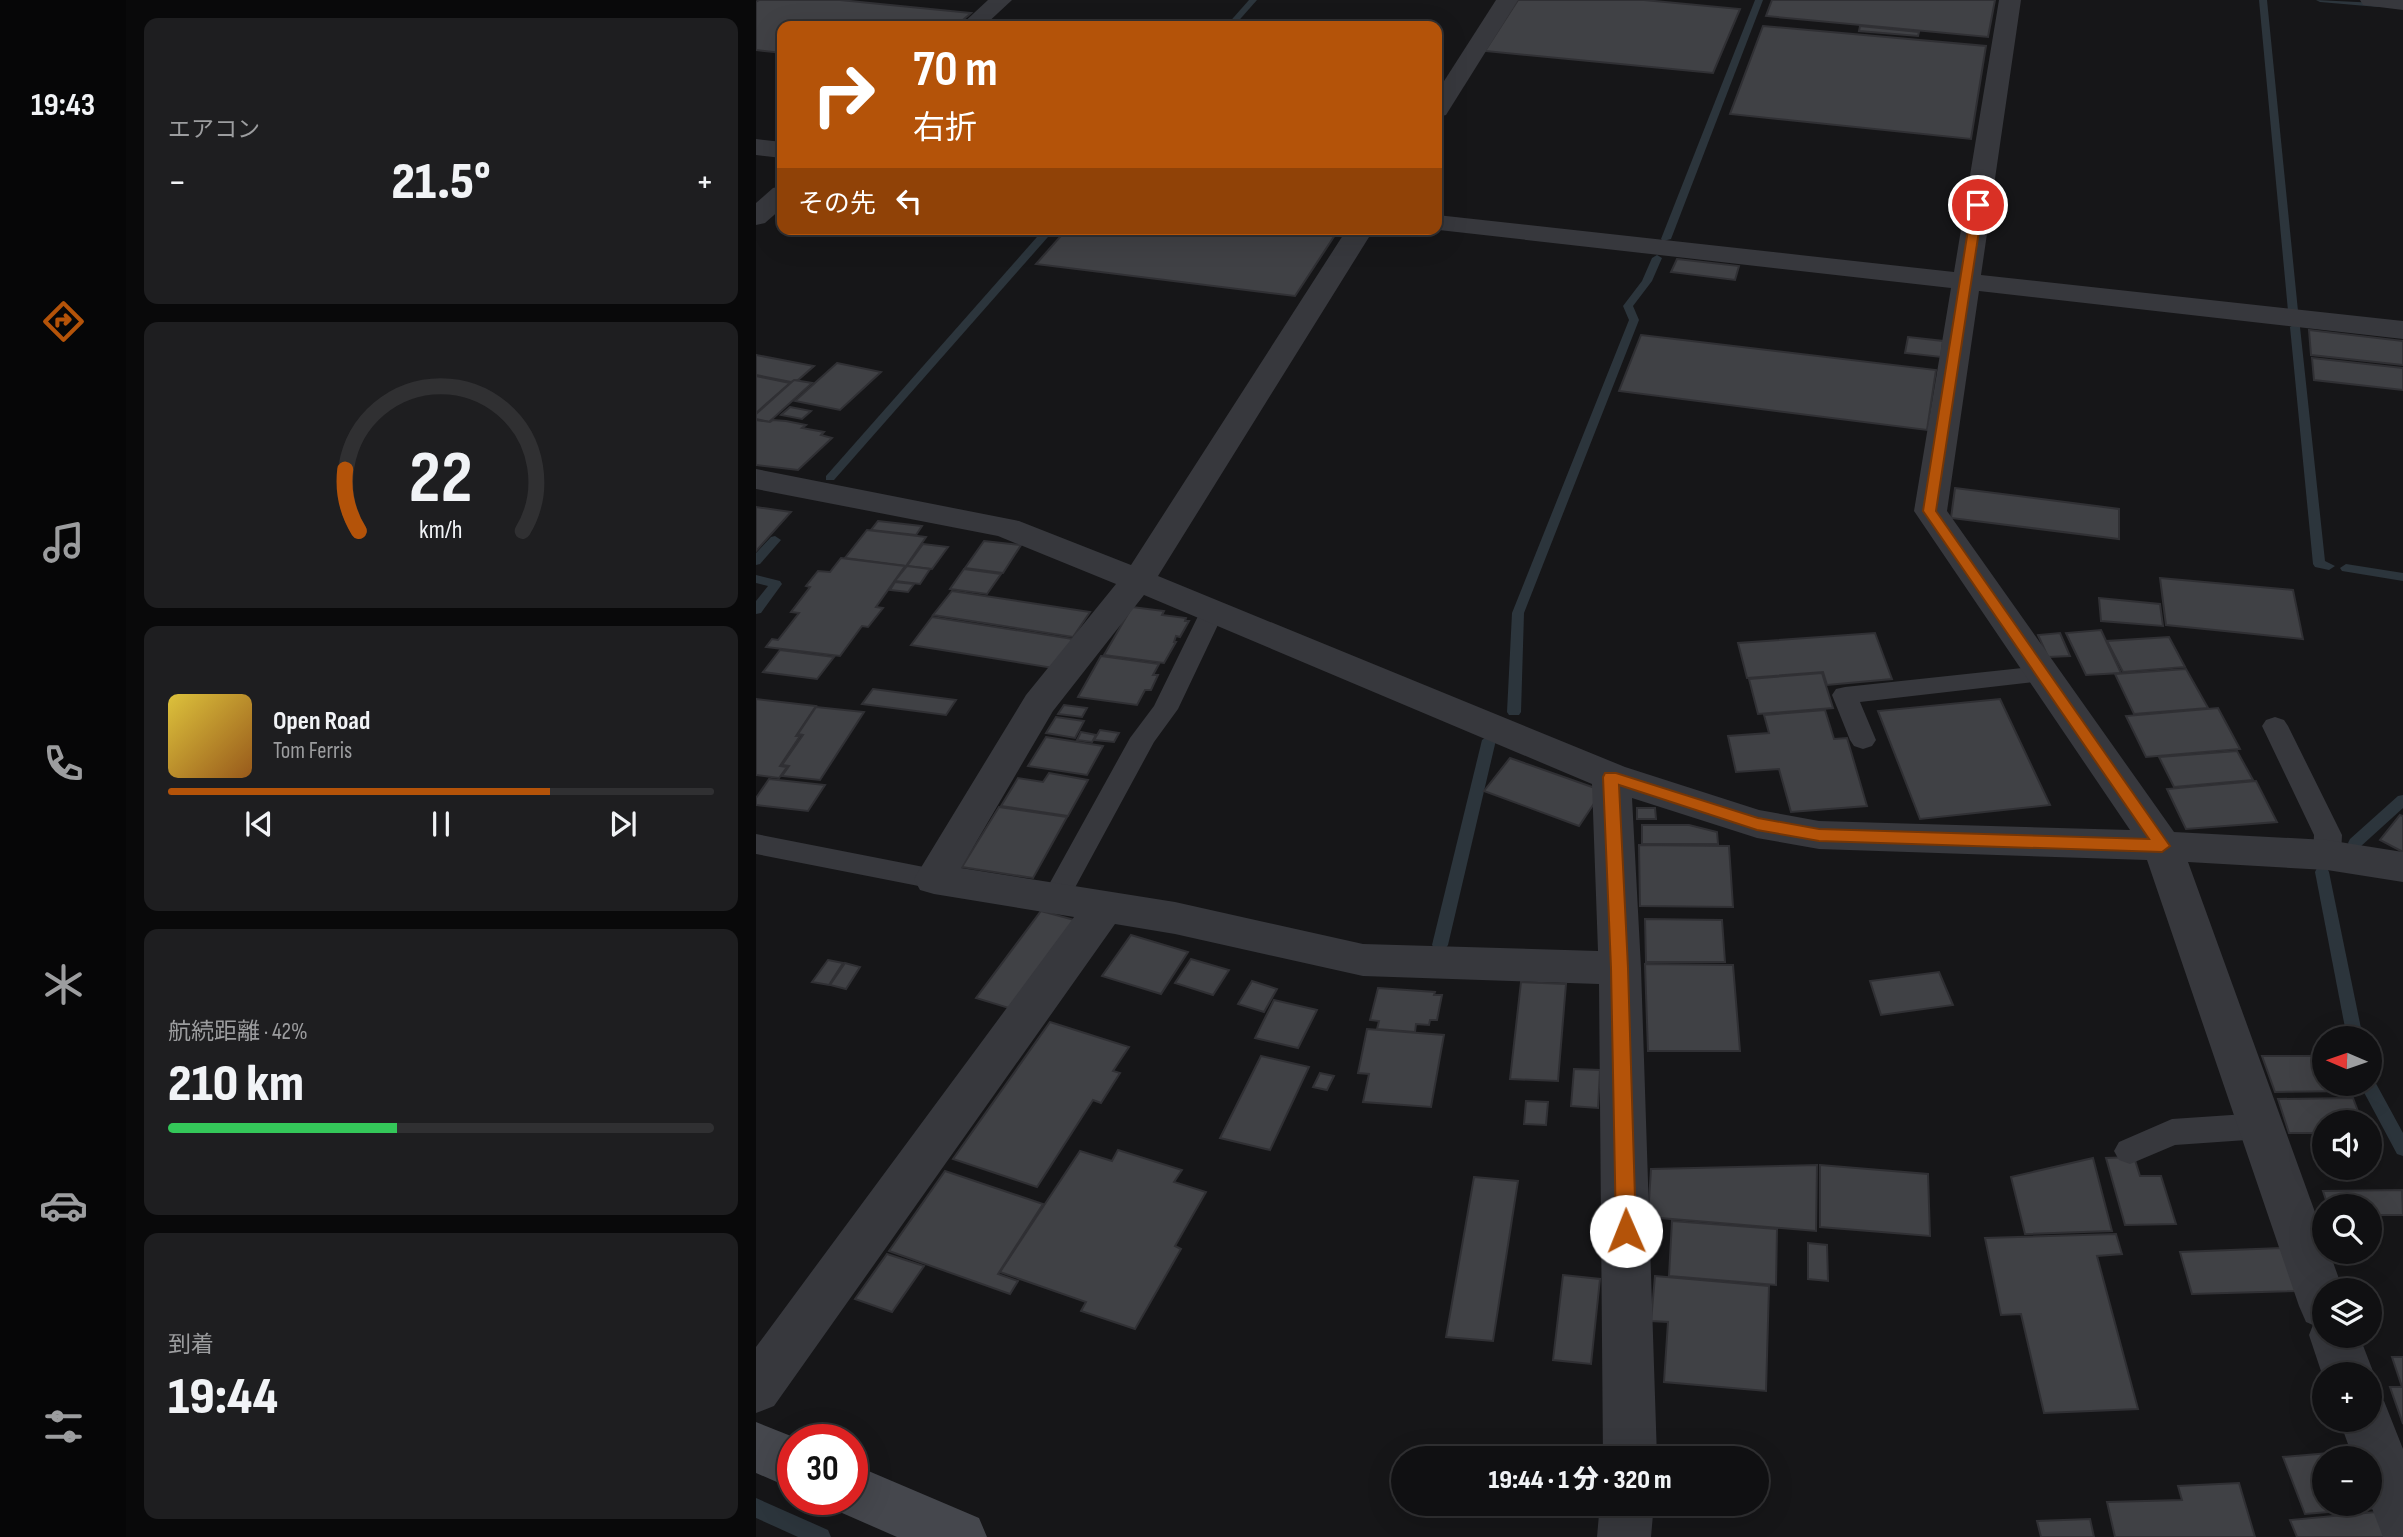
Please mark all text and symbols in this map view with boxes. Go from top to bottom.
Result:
text: 70 m [913,41,998,100]
icon: right [798,49,889,140]
text: 19:43 [31,86,95,125]
text: 右折 [913,109,977,148]
text: エアコン [168,116,260,144]
text: 21.5° [391,151,491,214]
text: − [168,160,187,205]
text: + [695,160,714,205]
pin [1948,175,2008,235]
icon: left [890,182,928,220]
icon: arrive [1959,186,1997,224]
text: その先 [798,189,876,220]
icon: directions [39,297,88,346]
text: 22 [409,435,473,523]
text: km/h [419,514,463,545]
icon: music [39,518,88,567]
text: Open Road [273,706,370,737]
text: Tom Ferris [273,737,352,765]
icon: phone [39,739,88,788]
icon: previous [240,805,278,843]
icon: pause [422,805,460,843]
icon: next [604,805,642,843]
icon: climate [39,960,88,1009]
text: 航続距離 · 42% [168,1018,308,1046]
north arrow [2312,1026,2382,1096]
map controls [2312,1026,2382,1516]
text: 210 km [168,1053,304,1116]
button: sound [2312,1110,2382,1180]
icon: car [39,1181,88,1230]
position arrow [1589,1194,1663,1268]
button: search [2312,1194,2382,1264]
button: layers [2312,1278,2382,1348]
text: 到着 [168,1331,214,1359]
button: + [2312,1362,2382,1432]
text: 19:44 [168,1366,278,1429]
icon: filters [39,1402,88,1451]
speed limit sign: 30 [777,1424,868,1515]
button: − [2312,1446,2382,1516]
text: 19:44 · 1 分 · 320 m [1489,1465,1671,1496]

